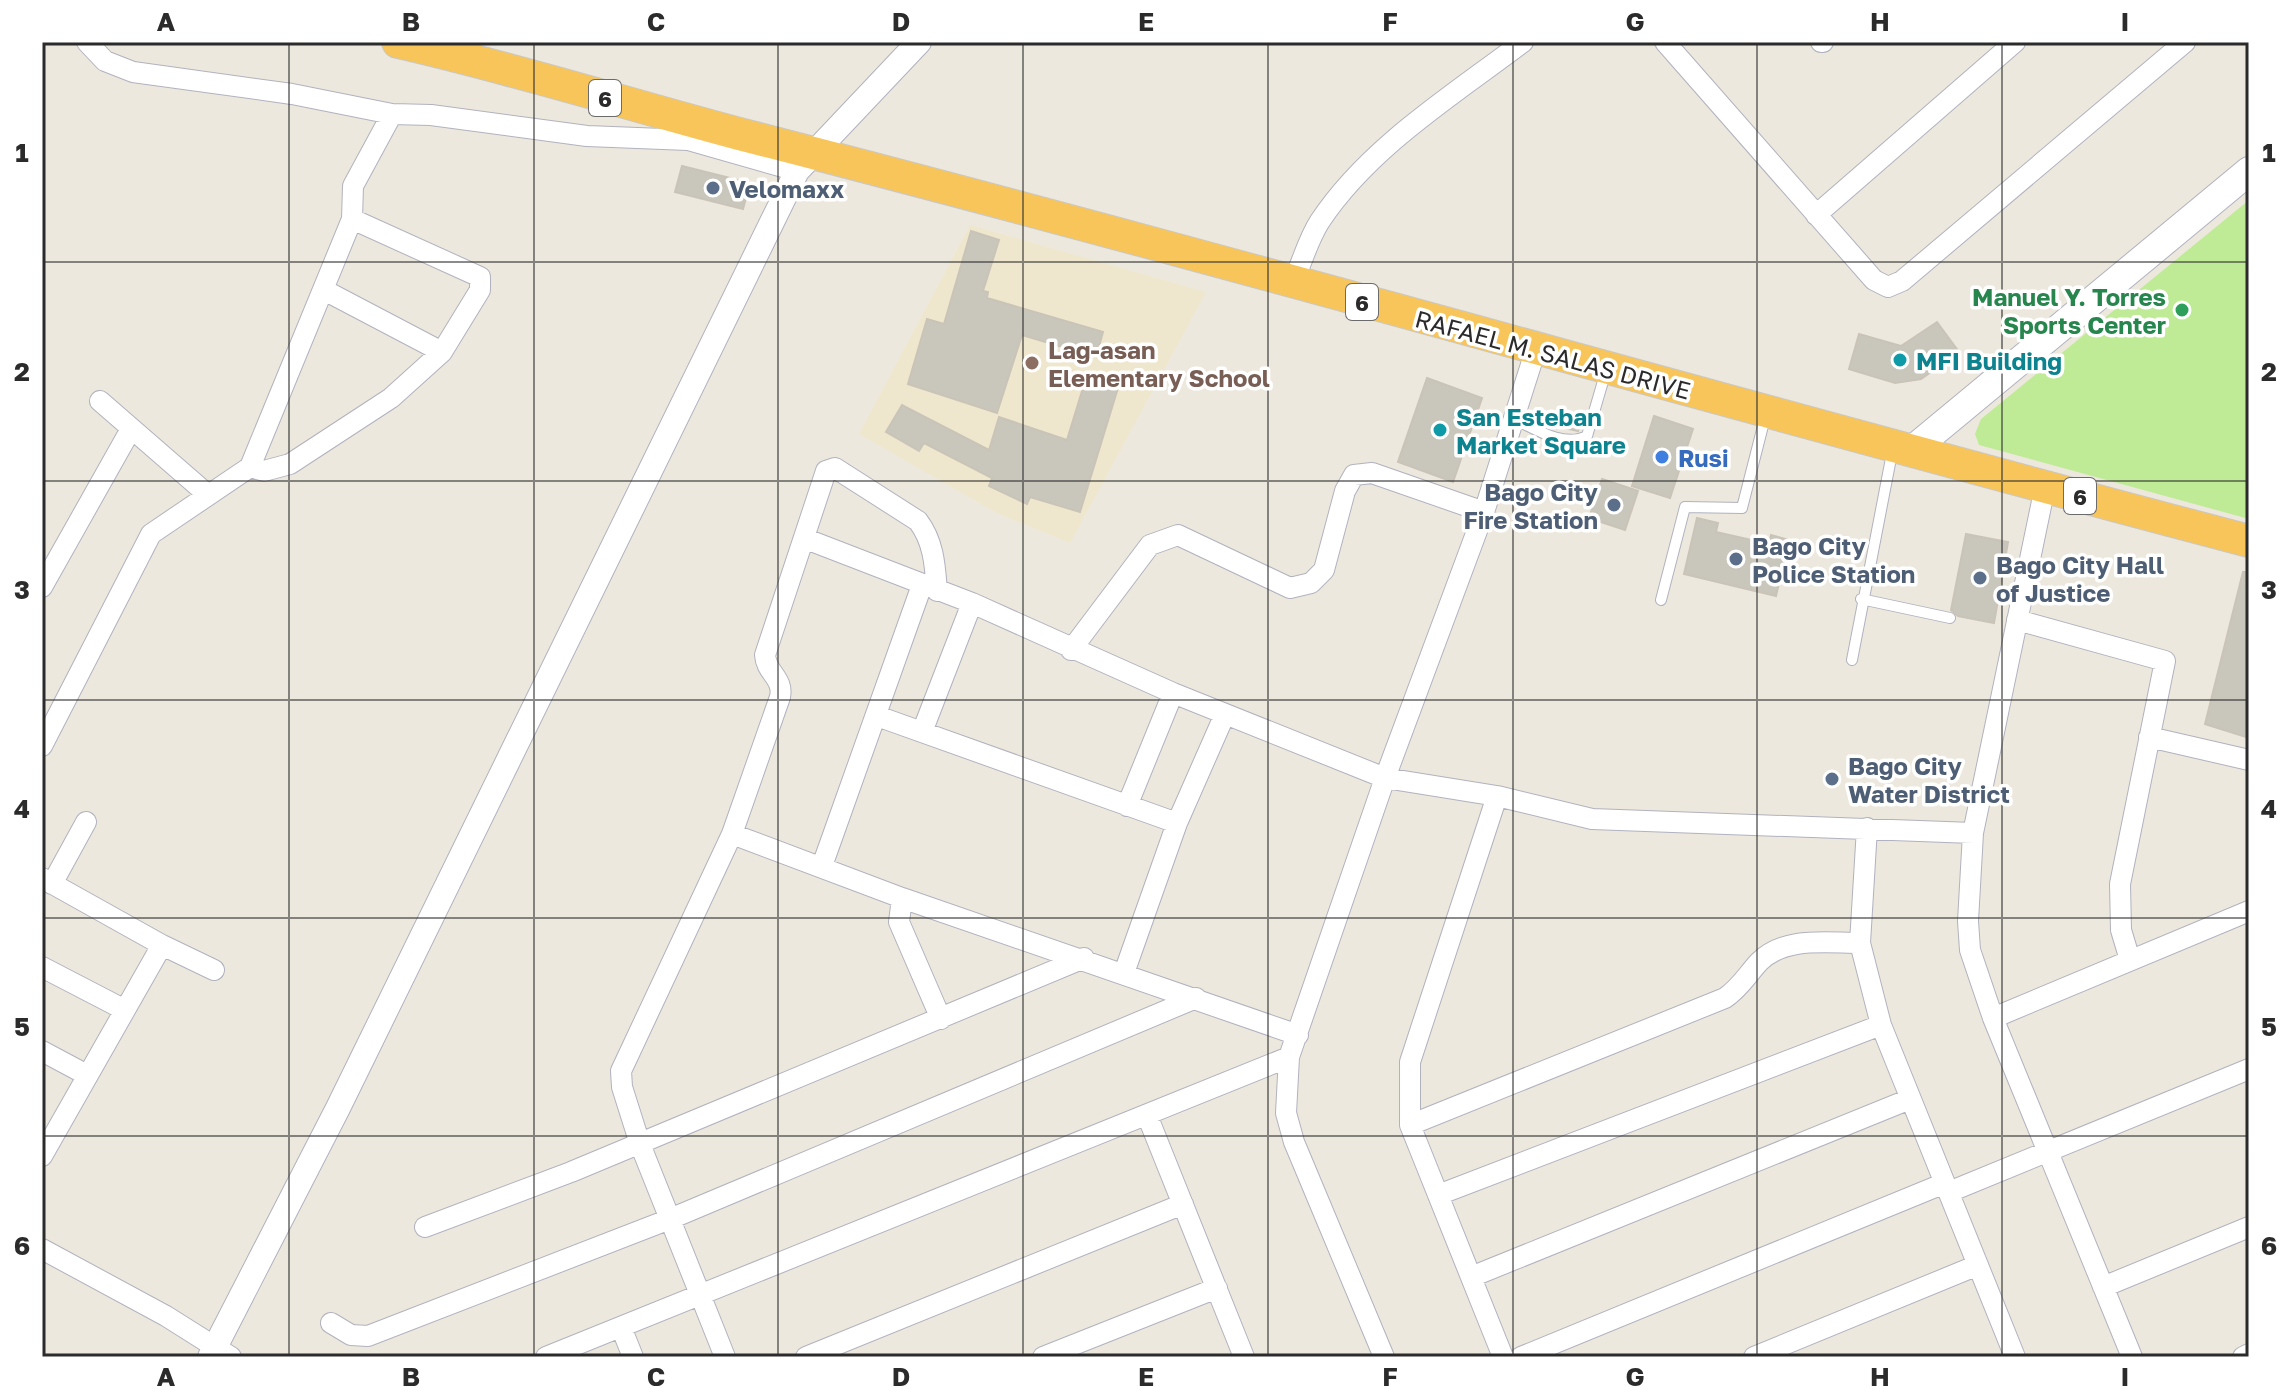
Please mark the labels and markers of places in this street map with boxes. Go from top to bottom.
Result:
place label: Velomaxx [729,174,844,203]
marker: Velomaxx [704,179,722,197]
place label: Manuel Y. Torres Sports Center [1972,282,2166,339]
marker: Manuel Y. Torres Sports Center [2173,301,2191,319]
place label: Lag-asan Elementary School [1048,335,1270,392]
place label: MFI Building [1916,346,2062,375]
marker: MFI Building [1891,351,1909,369]
marker: Lag-asan Elementary School [1023,354,1041,372]
place label: San Esteban Market Square [1456,402,1626,459]
marker: San Esteban Market Square [1431,421,1449,439]
place label: Rusi [1678,443,1729,472]
marker: Rusi [1653,448,1671,466]
place label: Bago City Fire Station [1464,477,1599,534]
marker: Bago City Fire Station [1605,496,1623,514]
place label: Bago City Police Station [1752,531,1915,588]
marker: Bago City Police Station [1727,550,1745,568]
place label: Bago City Hall of Justice [1996,550,2164,607]
marker: Bago City Hall of Justice [1971,569,1989,587]
place label: Bago City Water District [1848,751,2010,808]
marker: Bago City Water District [1823,770,1841,788]

